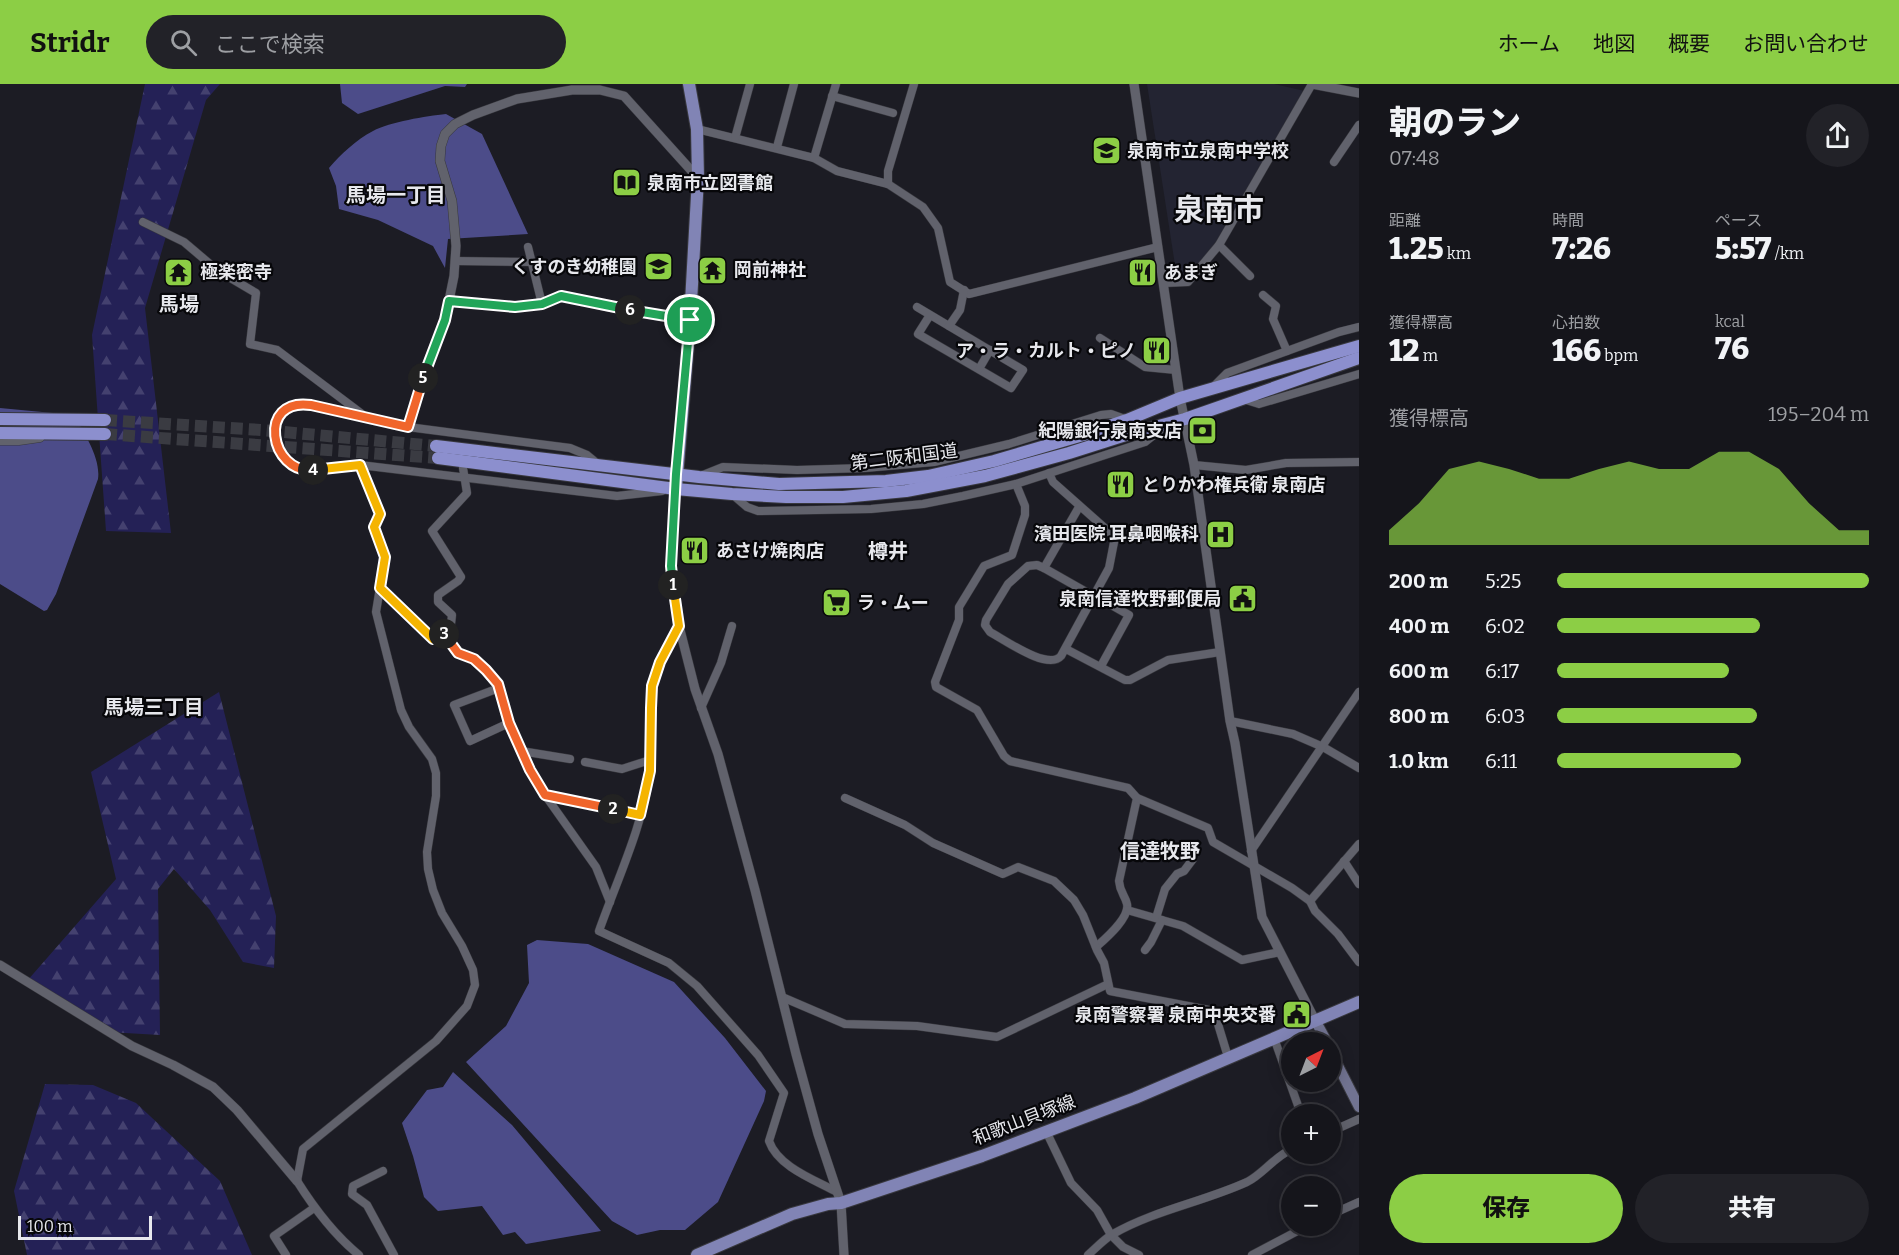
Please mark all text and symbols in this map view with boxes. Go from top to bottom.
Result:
search box [146,15,566,69]
text: Stridr [30,26,110,59]
icon: search [167,26,200,59]
text: ここで検索 [215,31,325,58]
text: ホーム [1498,31,1560,57]
text: 地図 [1593,31,1635,57]
text: 概要 [1668,31,1710,57]
text: お問い合わせ [1743,31,1869,57]
text: 朝のラン [1389,103,1521,143]
button: share [1806,104,1869,167]
school or university icon: 泉南市立泉南中学校 [1090,135,1122,167]
place label: 泉南市立泉南中学校 [1127,140,1289,162]
text: 07:48 [1389,146,1440,170]
library icon: 泉南市立図書館 [610,167,642,199]
place label: 泉南市立図書館 [647,172,773,194]
district label: 馬場一丁目 [346,183,446,207]
district label: 泉南市 [1174,192,1264,228]
text: 距離 [1389,211,1421,230]
text: 時間 [1552,211,1584,230]
text: ペース [1715,211,1762,230]
text: 1.25 [1389,231,1444,267]
text: 7:26 [1552,231,1611,267]
text: 5:57 [1715,231,1772,267]
text: km [1444,244,1471,263]
text: /km [1772,244,1804,263]
school or university icon: くすのき幼稚園 [642,251,674,283]
temple icon: 岡前神社 [697,254,729,286]
temple icon: 極楽密寺 [163,256,195,288]
place label: くすのき幼稚園 [512,256,637,278]
restaurant icon: あまぎ [1127,257,1159,289]
place label: 岡前神社 [734,259,806,281]
place label: 極楽密寺 [200,261,272,283]
place label: あまぎ [1164,262,1218,284]
district label: 馬場 [159,292,199,316]
pin [664,294,715,345]
pin: 6 [615,295,645,325]
text: 6 [625,300,635,319]
icon: arrive [673,303,706,336]
text: kcal [1715,312,1745,331]
text: 獲得標高 [1389,313,1453,332]
text: 心拍数 [1552,313,1600,332]
text: 76 [1715,331,1749,367]
text: 12 [1389,333,1419,369]
text: 166 [1552,333,1601,369]
restaurant icon: ア・ラ・カルト・ピノ [1141,335,1173,367]
place label: ア・ラ・カルト・ピノ [956,340,1136,362]
text: m [1419,346,1438,365]
text: bpm [1601,346,1638,365]
pin: 5 [408,363,438,393]
text: 5 [419,368,427,387]
text: 195–204 m [1768,402,1869,426]
text: 獲得標高 [1389,406,1469,430]
bank icon: 紀陽銀行泉南支店 [1187,415,1219,447]
place label: 紀陽銀行泉南支店 [1038,420,1182,442]
street label: 第二阪和国道 [849,440,959,474]
pin: 4 [298,455,328,485]
text: 4 [308,460,318,479]
restaurant icon: とりかわ権兵衛 泉南店 [1105,469,1137,501]
place label: とりかわ権兵衛 泉南店 [1142,474,1325,496]
hospital icon: 濱田医院 耳鼻咽喉科 [1204,518,1236,550]
place label: 濱田医院 耳鼻咽喉科 [1034,523,1199,545]
restaurant icon: あさけ焼肉店 [679,535,711,567]
district label: 樽井 [868,539,908,563]
place label: あさけ焼肉店 [716,540,824,562]
text: 200 m [1389,569,1448,593]
text: 5:25 [1485,569,1521,593]
pin: 1 [658,570,688,600]
text: 1 [670,575,676,594]
public building icon: 泉南信達牧野郵便局 [1226,583,1258,615]
supermarket icon: ラ・ムー [820,587,852,619]
place label: 泉南信達牧野郵便局 [1059,588,1221,610]
place label: ラ・ムー [857,592,929,614]
text: 400 m [1389,614,1449,638]
text: 6:02 [1485,614,1525,638]
pin: 3 [429,619,459,649]
text: 3 [439,624,449,643]
text: 600 m [1389,659,1449,683]
text: 6:17 [1485,659,1519,683]
district label: 馬場三丁目 [104,695,204,719]
text: 800 m [1389,704,1449,728]
text: 6:03 [1485,704,1525,728]
text: 1.0 km [1389,749,1449,773]
text: 6:11 [1485,749,1517,773]
pin: 2 [598,794,628,824]
text: 2 [608,799,618,818]
district label: 信達牧野 [1120,839,1200,863]
public building icon: 泉南警察署 泉南中央交番 [1281,999,1313,1031]
place label: 泉南警察署 泉南中央交番 [1075,1004,1276,1026]
north arrow [1281,1032,1341,1092]
map controls [1281,1032,1341,1236]
street label: 和歌山貝塚線 [970,1090,1078,1150]
button: + [1281,1104,1341,1164]
button: 保存 [1389,1174,1623,1243]
button: 共有 [1635,1174,1869,1243]
button: − [1281,1176,1341,1236]
scale bar [18,1213,152,1240]
text: 100 m [27,1217,72,1236]

